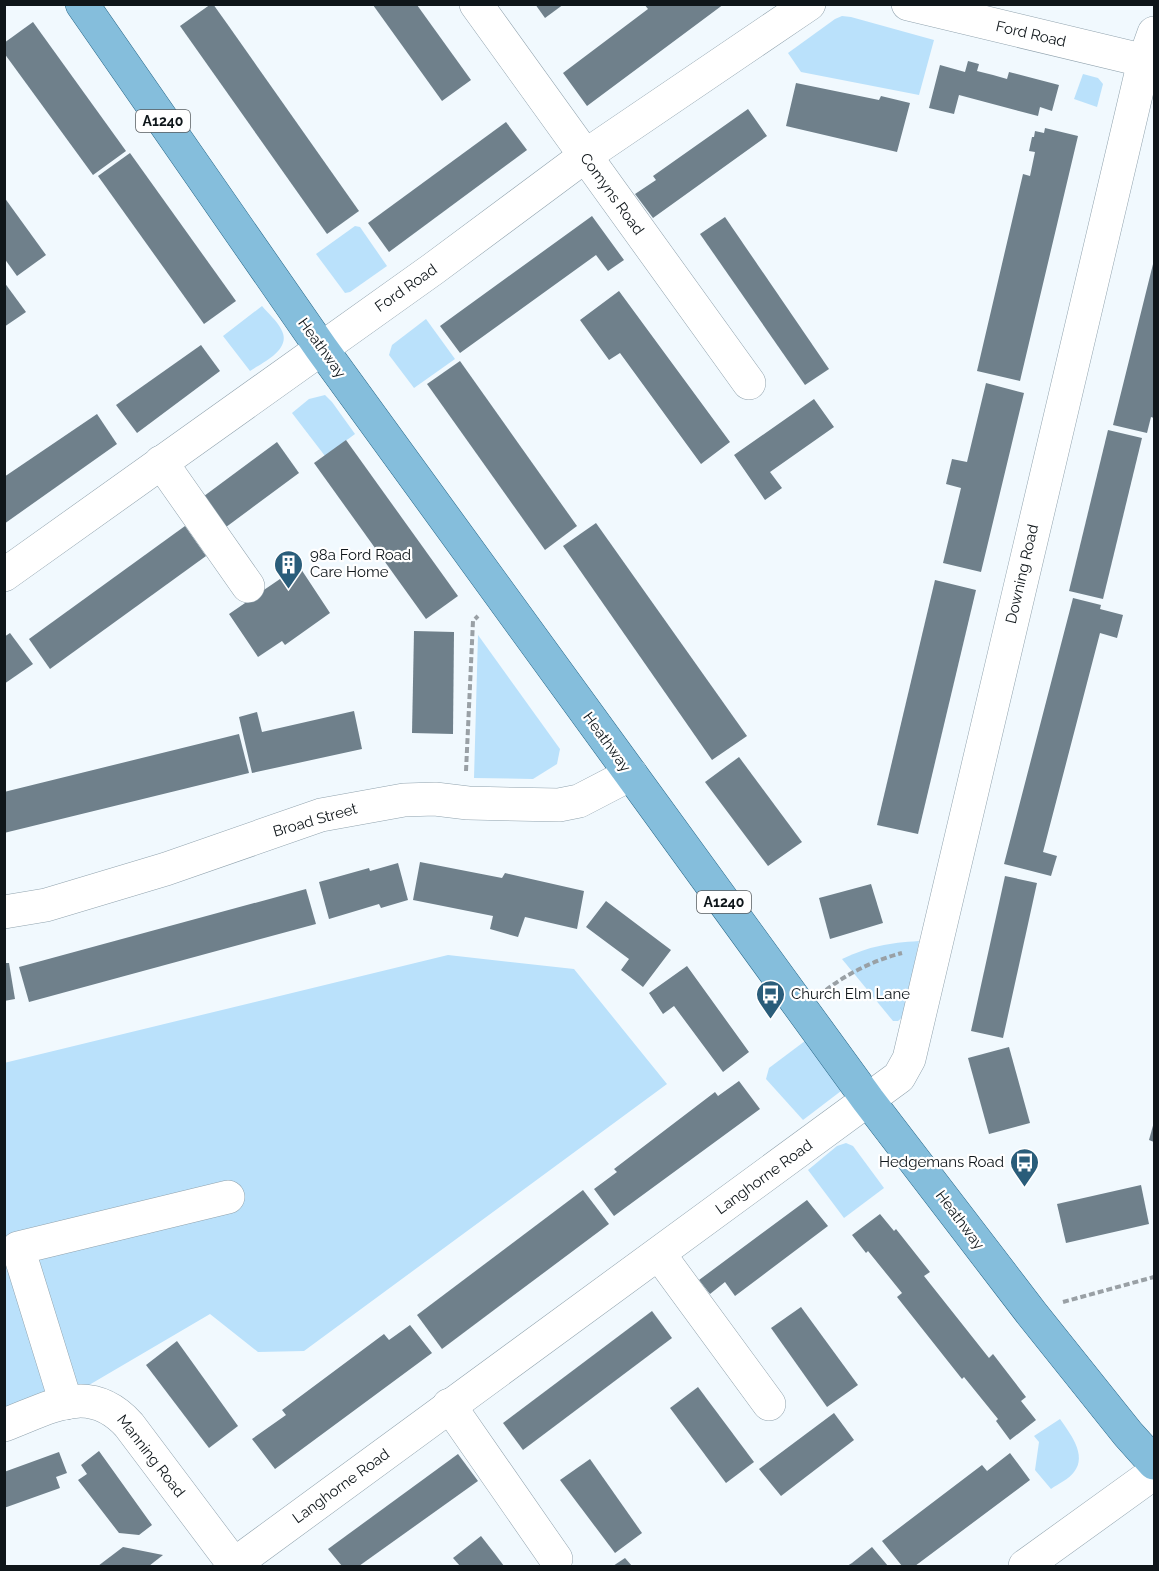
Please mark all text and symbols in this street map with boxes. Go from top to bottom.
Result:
street label: Ford Road [994,17,1068,51]
road number: A1240 [136,110,190,132]
street label: Comyns Road [576,150,648,238]
street label: Ford Road [372,260,440,316]
street label: Heathway [294,315,350,381]
street label: Downing Road [1002,523,1042,625]
place label: 98a Ford Road Care Home [310,546,411,581]
building icon: 98a Ford Road Care Home [273,548,305,590]
street label: Heathway [579,709,635,775]
street label: Broad Street [271,799,359,841]
road number: A1240 [697,891,751,913]
bus stop icon: Church Elm Lane [754,978,786,1020]
place label: Church Elm Lane [791,985,910,1003]
street label: Langhorne Road [712,1136,816,1218]
bus stop icon: Hedgemans Road [1009,1146,1041,1188]
place label: Hedgemans Road [879,1153,1004,1171]
street label: Heathway [932,1187,988,1253]
street label: Manning Road [113,1411,189,1501]
street label: Langhorne Road [289,1445,393,1527]

